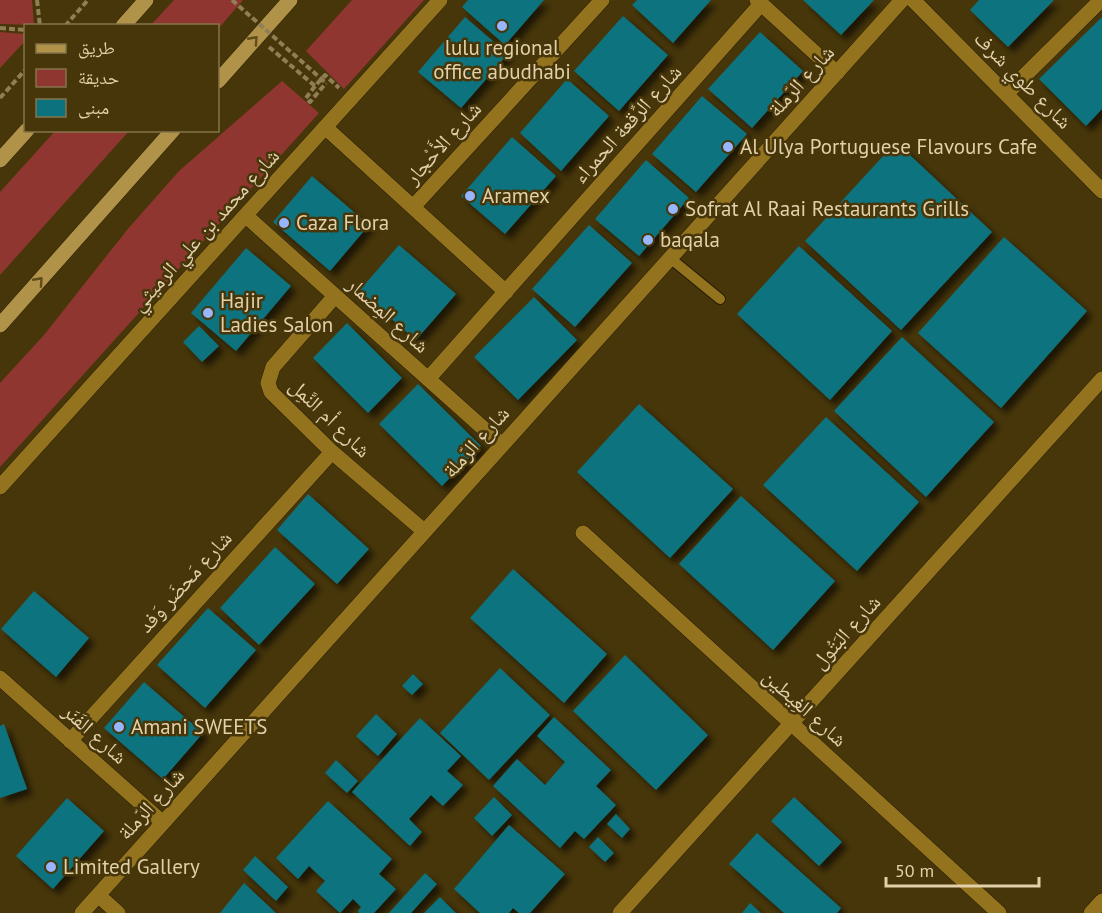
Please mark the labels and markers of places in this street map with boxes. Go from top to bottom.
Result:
marker: lulu regional office abudhabi [495,19,509,33]
place label: lulu regional office abudhabi [433,34,571,85]
place label: Al Ulya Portuguese Flavours Cafe [740,133,1037,160]
marker: Al Ulya Portuguese Flavours Cafe [721,140,735,154]
place label: Aramex [482,182,550,209]
marker: Aramex [463,189,477,203]
place label: Sofrat Al Raai Restaurants Grills [685,195,969,222]
marker: Sofrat Al Raai Restaurants Grills [666,202,680,216]
place label: Caza Flora [296,209,389,236]
marker: Caza Flora [277,216,291,230]
place label: baqala [660,226,720,253]
marker: baqala [641,233,655,247]
place label: Hajir Ladies Salon [220,287,333,338]
marker: Hajir Ladies Salon [201,306,215,320]
place label: Amani SWEETS [131,713,267,740]
marker: Amani SWEETS [112,720,126,734]
place label: Limited Gallery [63,853,200,880]
marker: Limited Gallery [44,860,58,874]

